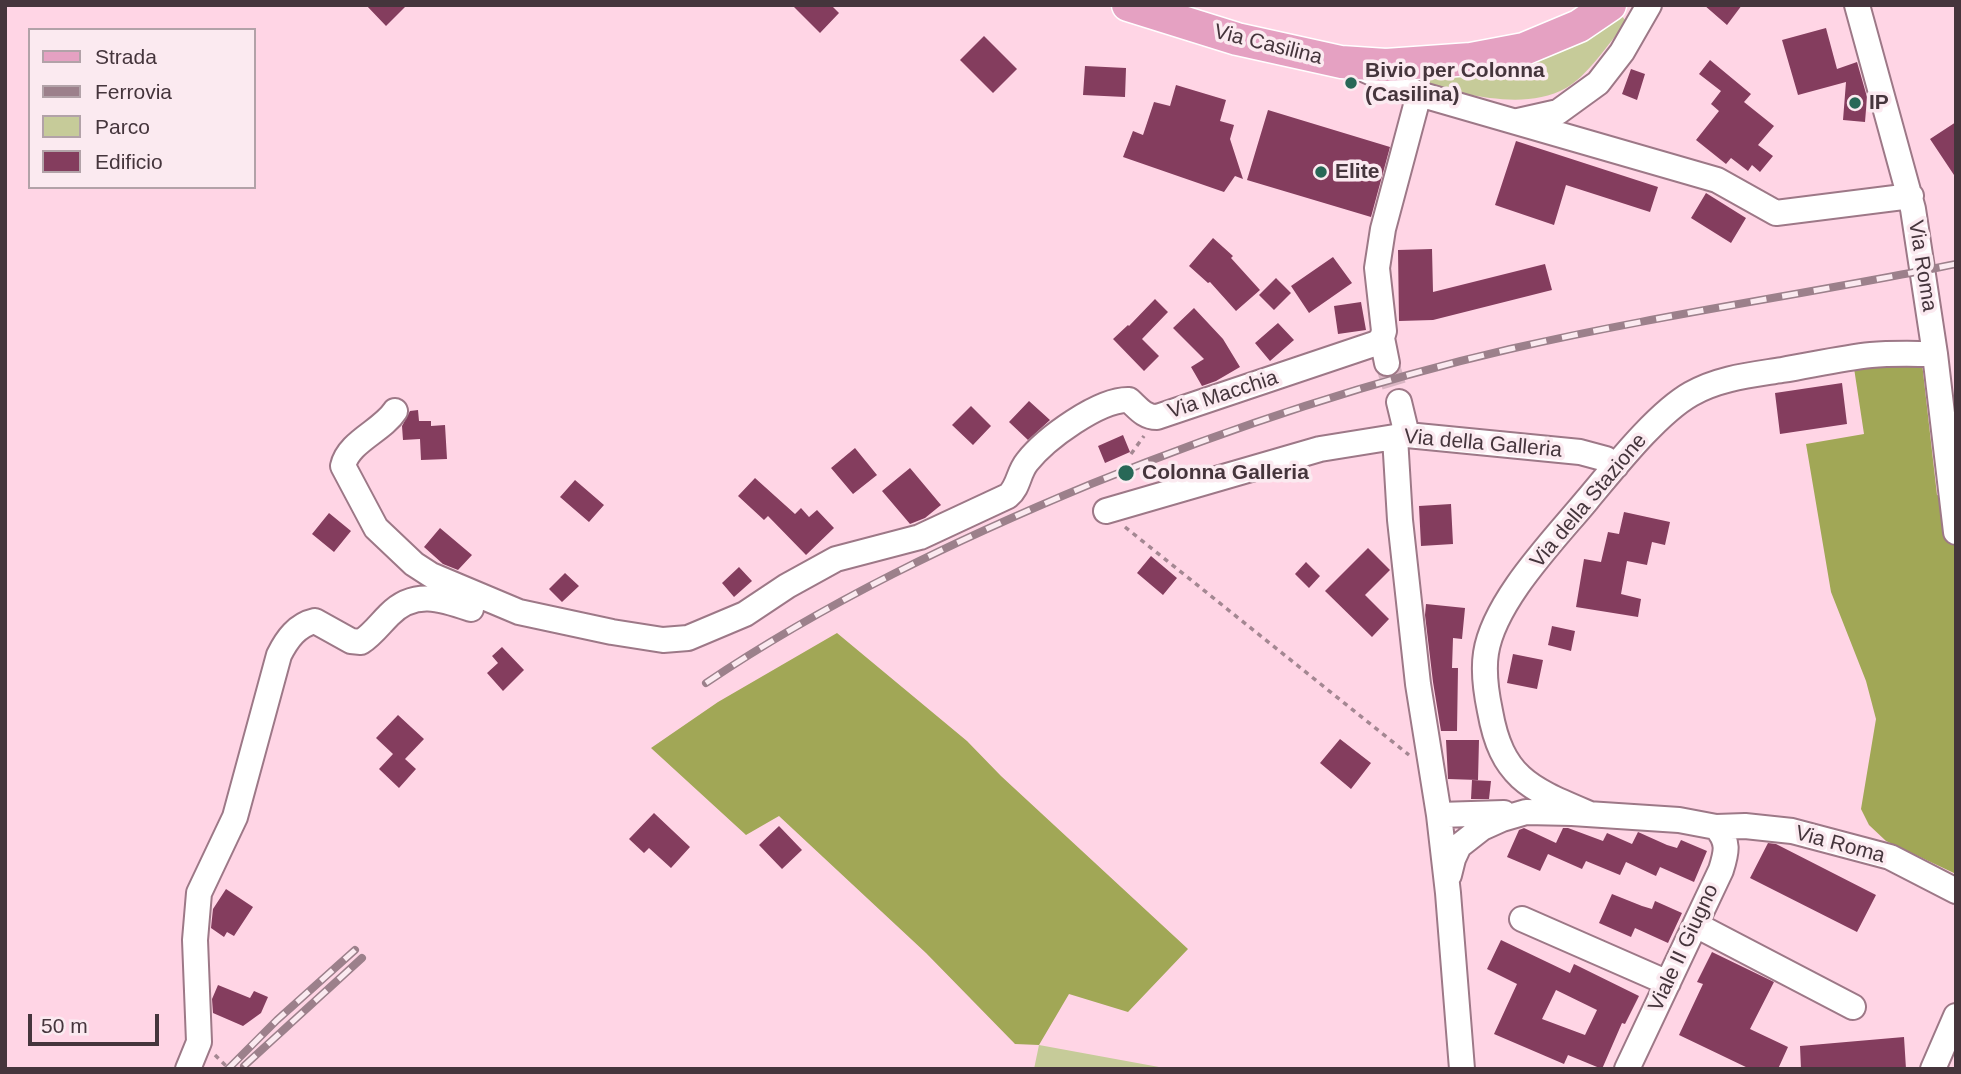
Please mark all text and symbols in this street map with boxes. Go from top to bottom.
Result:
street label: Via Casilina [1211,19,1325,71]
legend [28,28,256,189]
text: Strada [95,45,157,68]
place label: Bivio per Colonna (Casilina) [1365,58,1545,108]
marker: Bivio per Colonna (Casilina) [1343,75,1359,91]
text: Ferrovia [95,80,172,103]
place label: IP [1869,90,1889,116]
marker: IP [1847,95,1863,111]
text: Parco [95,115,150,138]
text: Edificio [95,150,163,173]
place label: Elite [1335,159,1379,185]
marker: Elite [1313,164,1329,180]
street label: Via Roma [1902,219,1942,313]
street label: Via Macchia [1165,365,1281,425]
street label: Via della Galleria [1403,425,1563,463]
street label: Via della Stazione [1525,429,1653,573]
place label: Colonna Galleria [1142,460,1309,486]
marker: Colonna Galleria [1116,463,1136,483]
street label: Via Roma [1792,821,1888,869]
street label: Viale II Giugno [1644,880,1724,1016]
scale bar [32,1000,163,1044]
text: 50 m [41,1014,88,1037]

